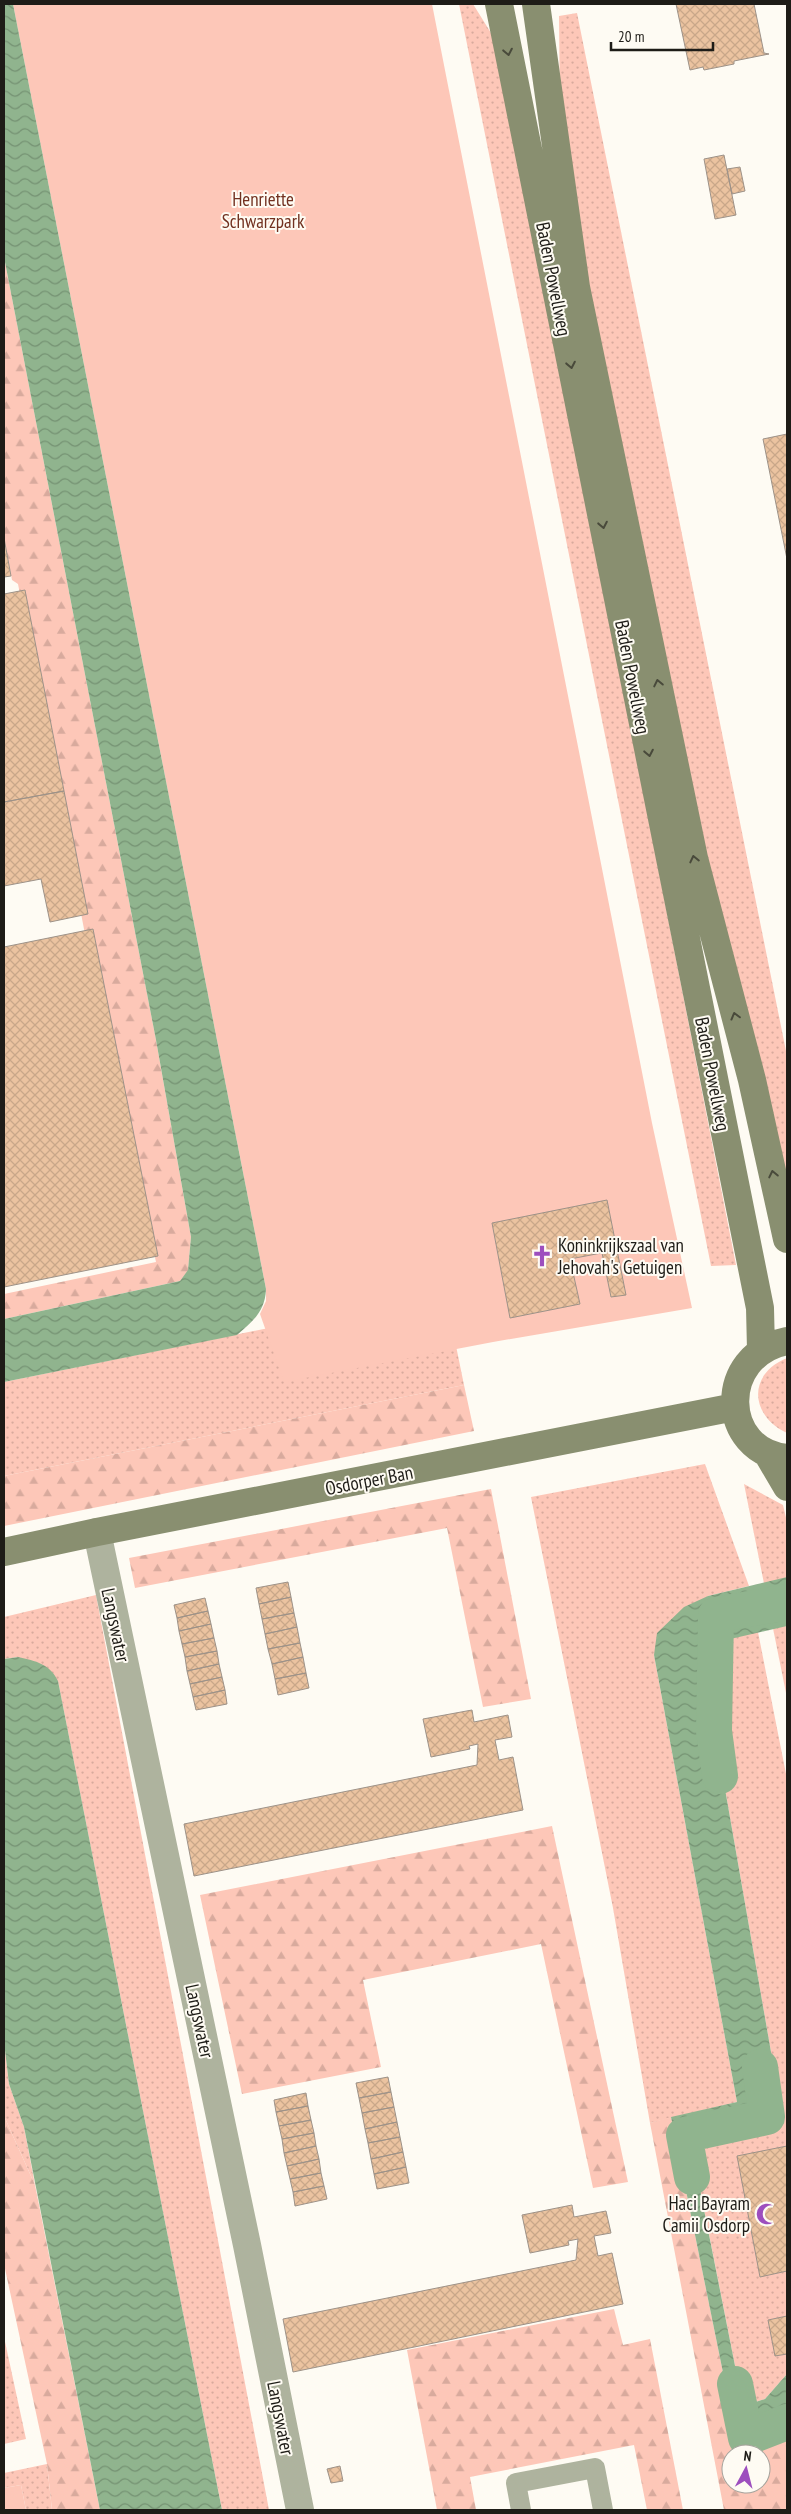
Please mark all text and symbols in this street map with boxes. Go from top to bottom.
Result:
scale bar [611,20,714,52]
text: 20 m [618,27,644,46]
one-way arrow [503,47,513,56]
park label: Henriette Schwarzpark [222,187,305,233]
street label: Baden Powellweg [531,220,577,338]
one-way arrow [565,361,576,370]
one-way arrow [597,520,608,529]
street label: Baden Powellweg [610,618,656,736]
one-way arrow [653,678,663,687]
one-way arrow [643,748,653,757]
one-way arrow [689,854,700,863]
one-way arrow [731,1013,741,1021]
street label: Baden Powellweg [690,1015,736,1133]
one-way arrow [768,1170,779,1179]
place label: Koninkrijkszaal van Jehovah's Getuigen [557,1233,684,1279]
church icon: Koninkrijkszaal van Jehovah's Getuigen [529,1243,555,1269]
street label: Osdorper Ban [323,1460,415,1500]
street label: Langswater [96,1586,136,1665]
street label: Langswater [180,1982,220,2061]
place label: Haci Bayram Camii Osdorp [663,2191,750,2237]
mosque icon: Haci Bayram Camii Osdorp [754,2201,780,2227]
street label: Langswater [262,2379,300,2458]
north arrow [721,2444,771,2494]
text: N [743,2447,752,2465]

